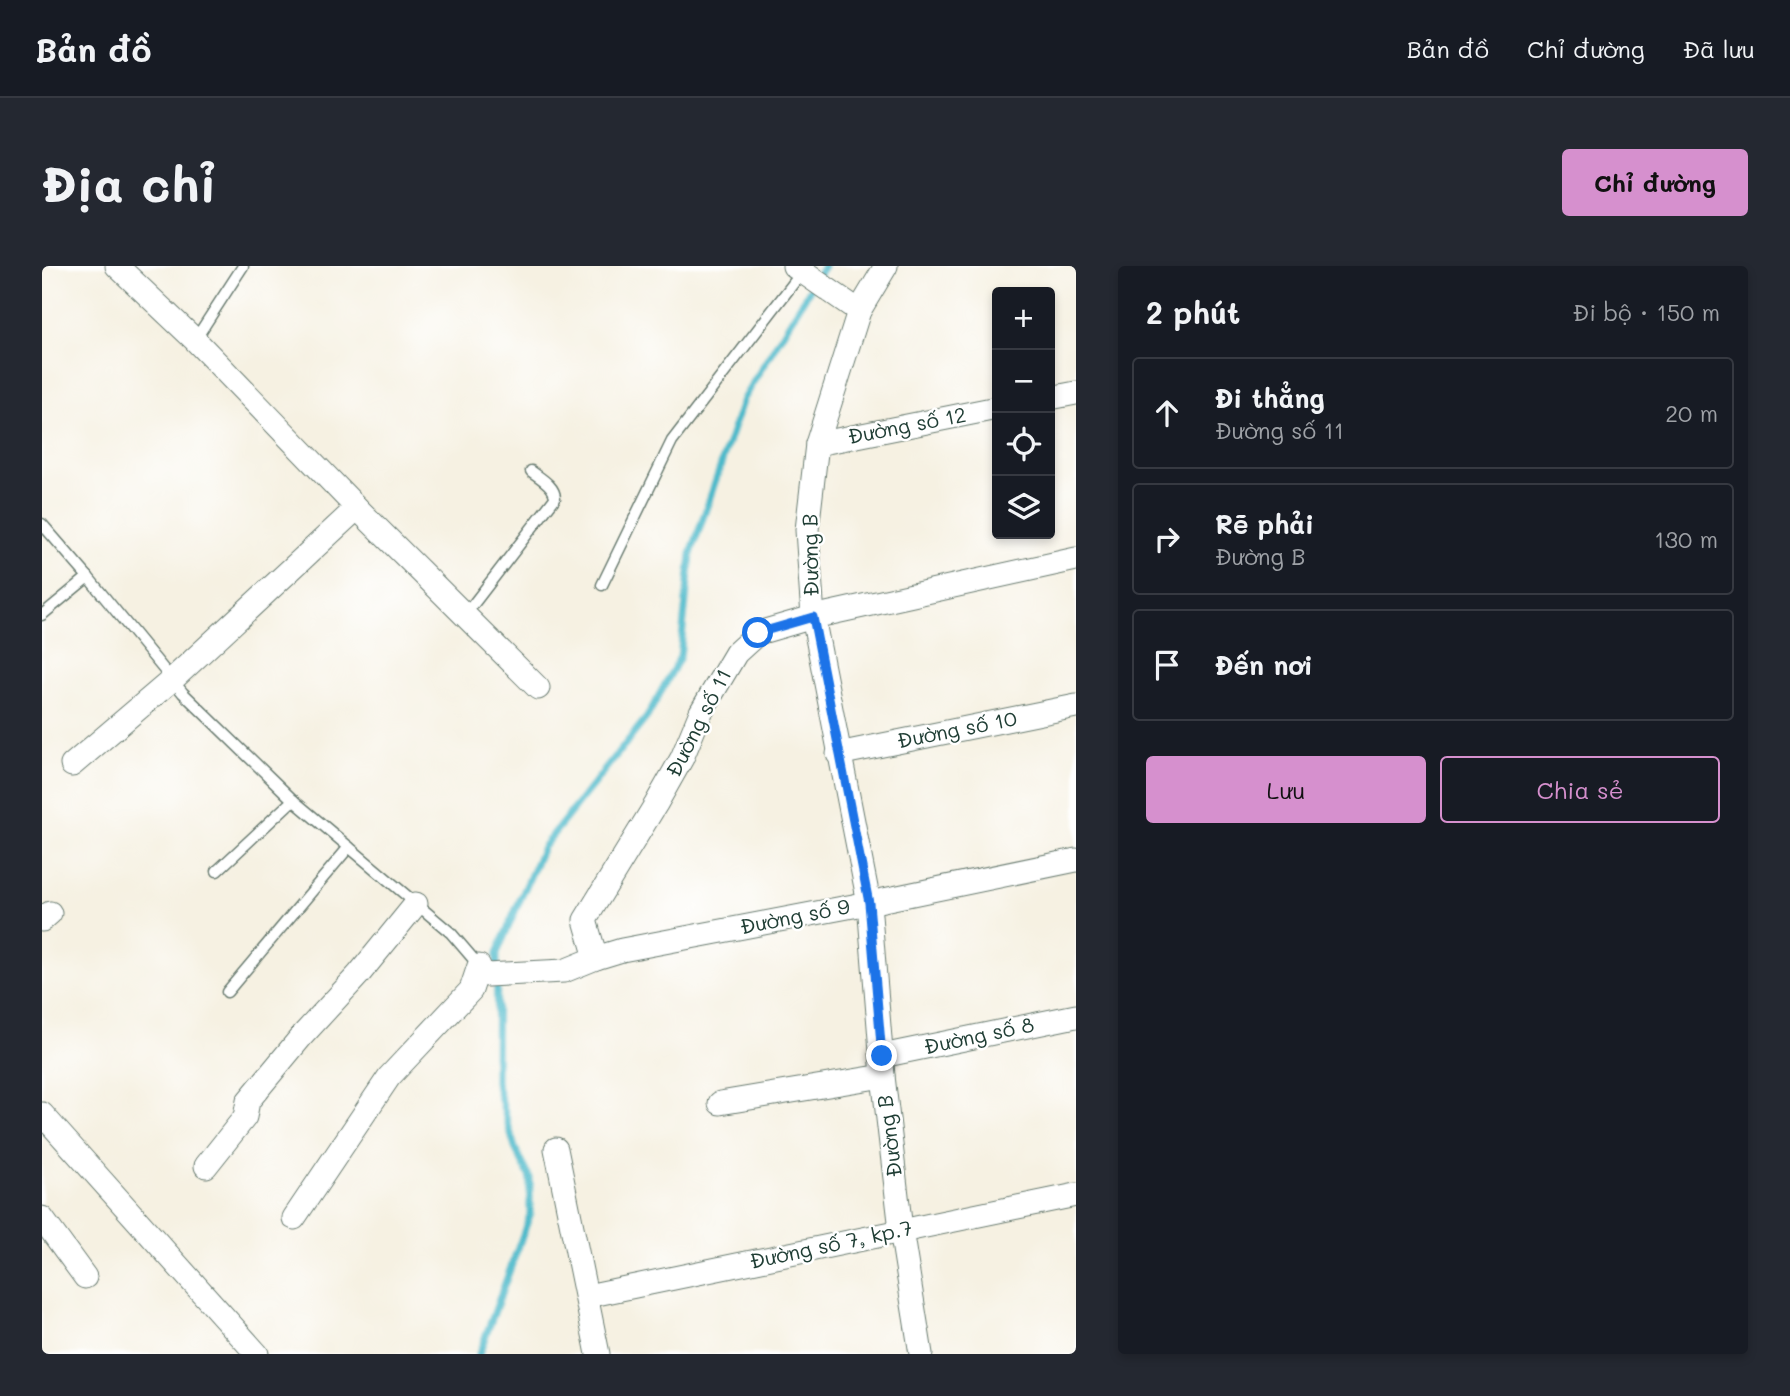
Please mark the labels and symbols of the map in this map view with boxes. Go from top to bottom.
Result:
street label: Đường số 12 [845,400,968,449]
street label: Đường B [795,513,824,597]
route start [742,617,773,648]
street label: Đường số 11 [659,664,736,781]
street label: Đường số 10 [895,704,1019,753]
street label: Đường số 9 [737,892,852,939]
street label: Đường số 8 [921,1010,1036,1059]
route end [866,1040,897,1071]
street label: Đường B [870,1094,907,1179]
street label: Đường số 7, kp.7 [747,1213,915,1274]

